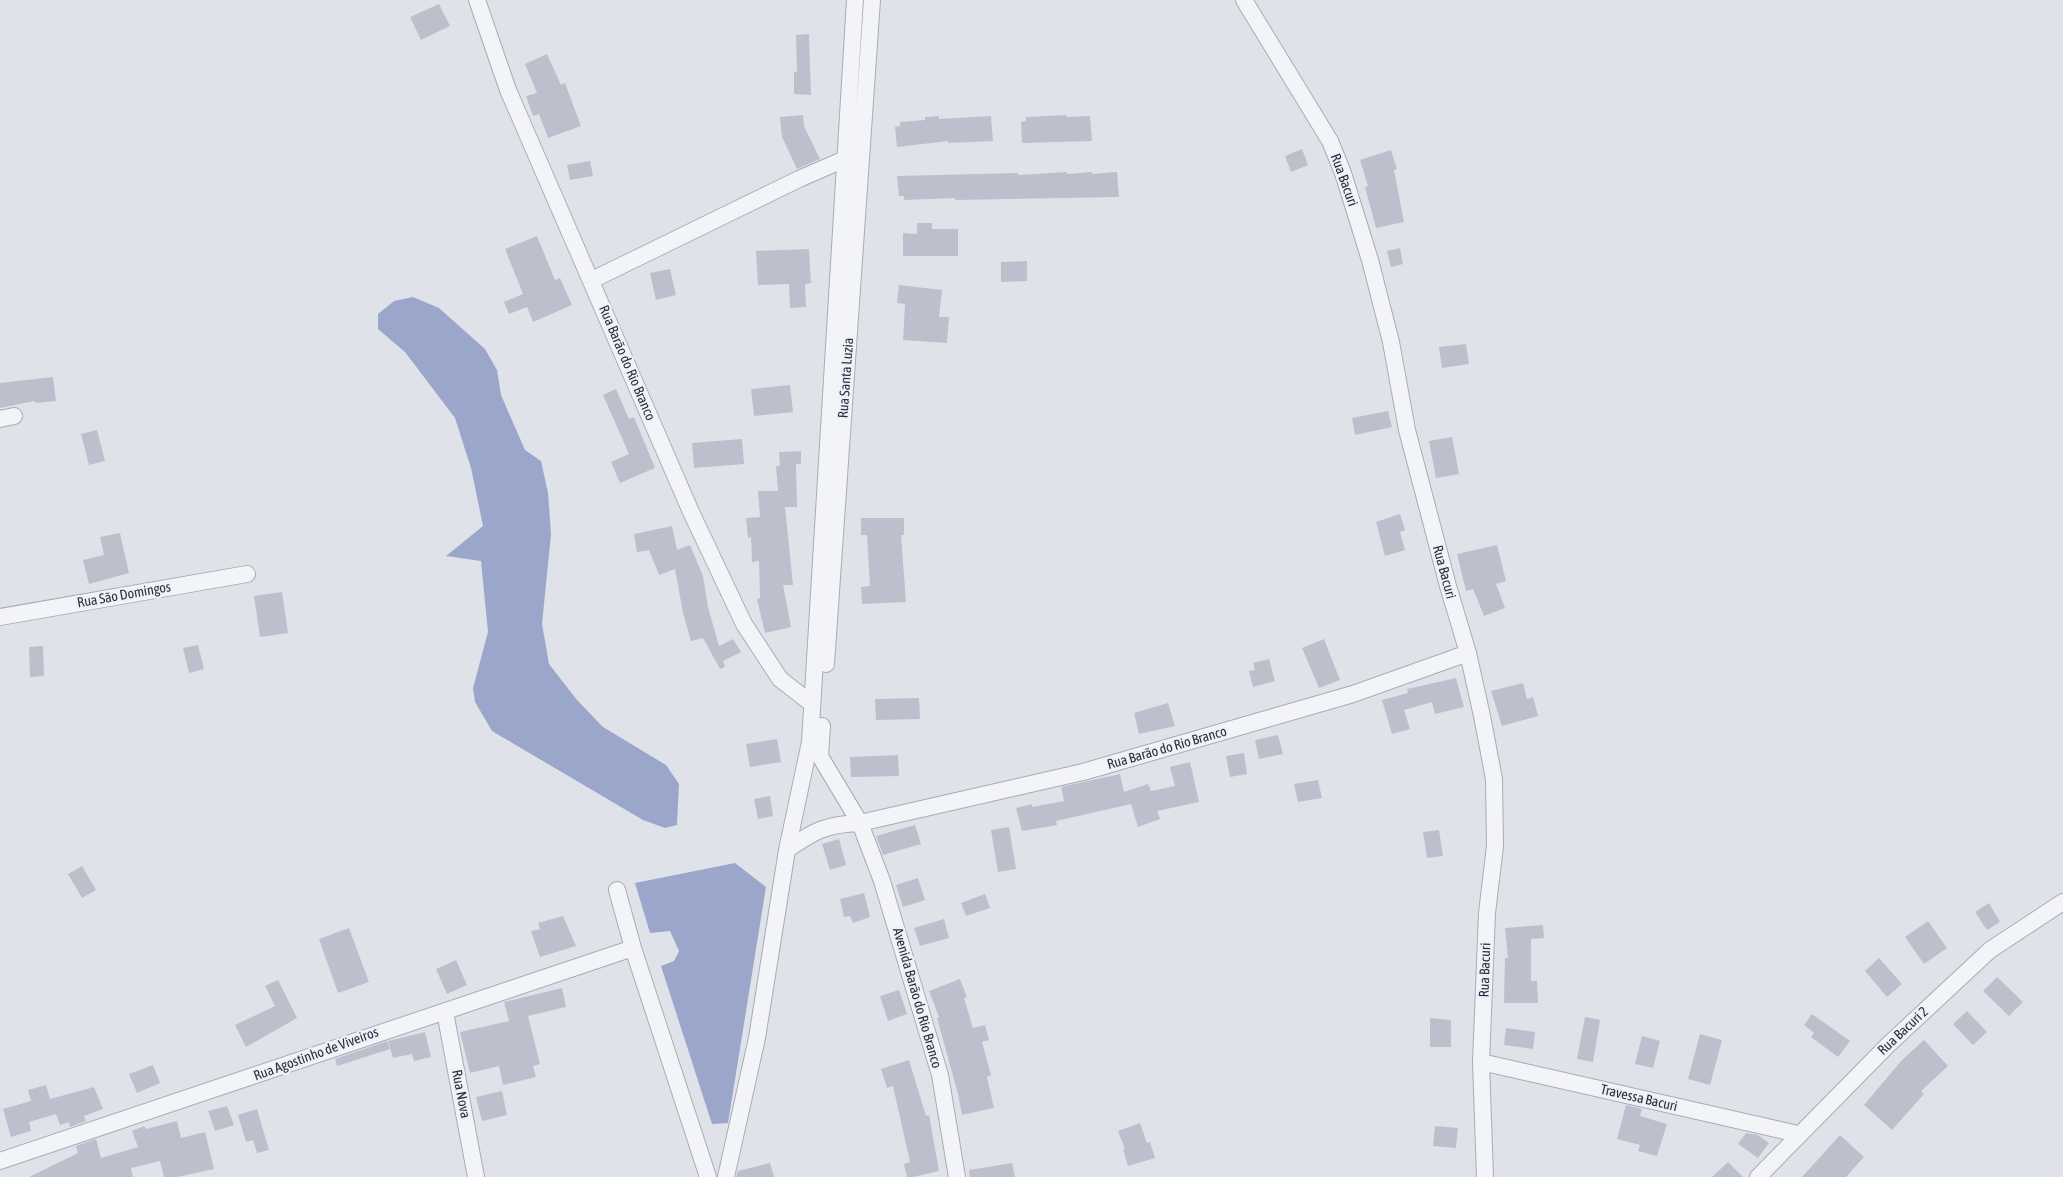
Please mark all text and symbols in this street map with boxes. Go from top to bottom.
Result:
street label: Rua Bacuri [1327,151,1361,209]
street label: Rua Barão do Rio Branco [595,303,659,423]
street label: Rua Santa Luzia [835,337,857,419]
street label: Rua Bacuri [1429,543,1459,601]
street label: Rua São Domingos [76,578,172,612]
street label: Rua Barão do Rio Branco [1105,723,1229,773]
street label: Avenida Barão do Rio Branco [889,926,945,1070]
street label: Rua Bacuri [1476,942,1494,998]
street label: Rua Bacuri 2 [1874,1003,1932,1059]
street label: Rua Agostinho de Viveiros [251,1024,381,1084]
street label: Rua Nova [448,1068,474,1120]
street label: Travessa Bacuri [1599,1081,1679,1115]

